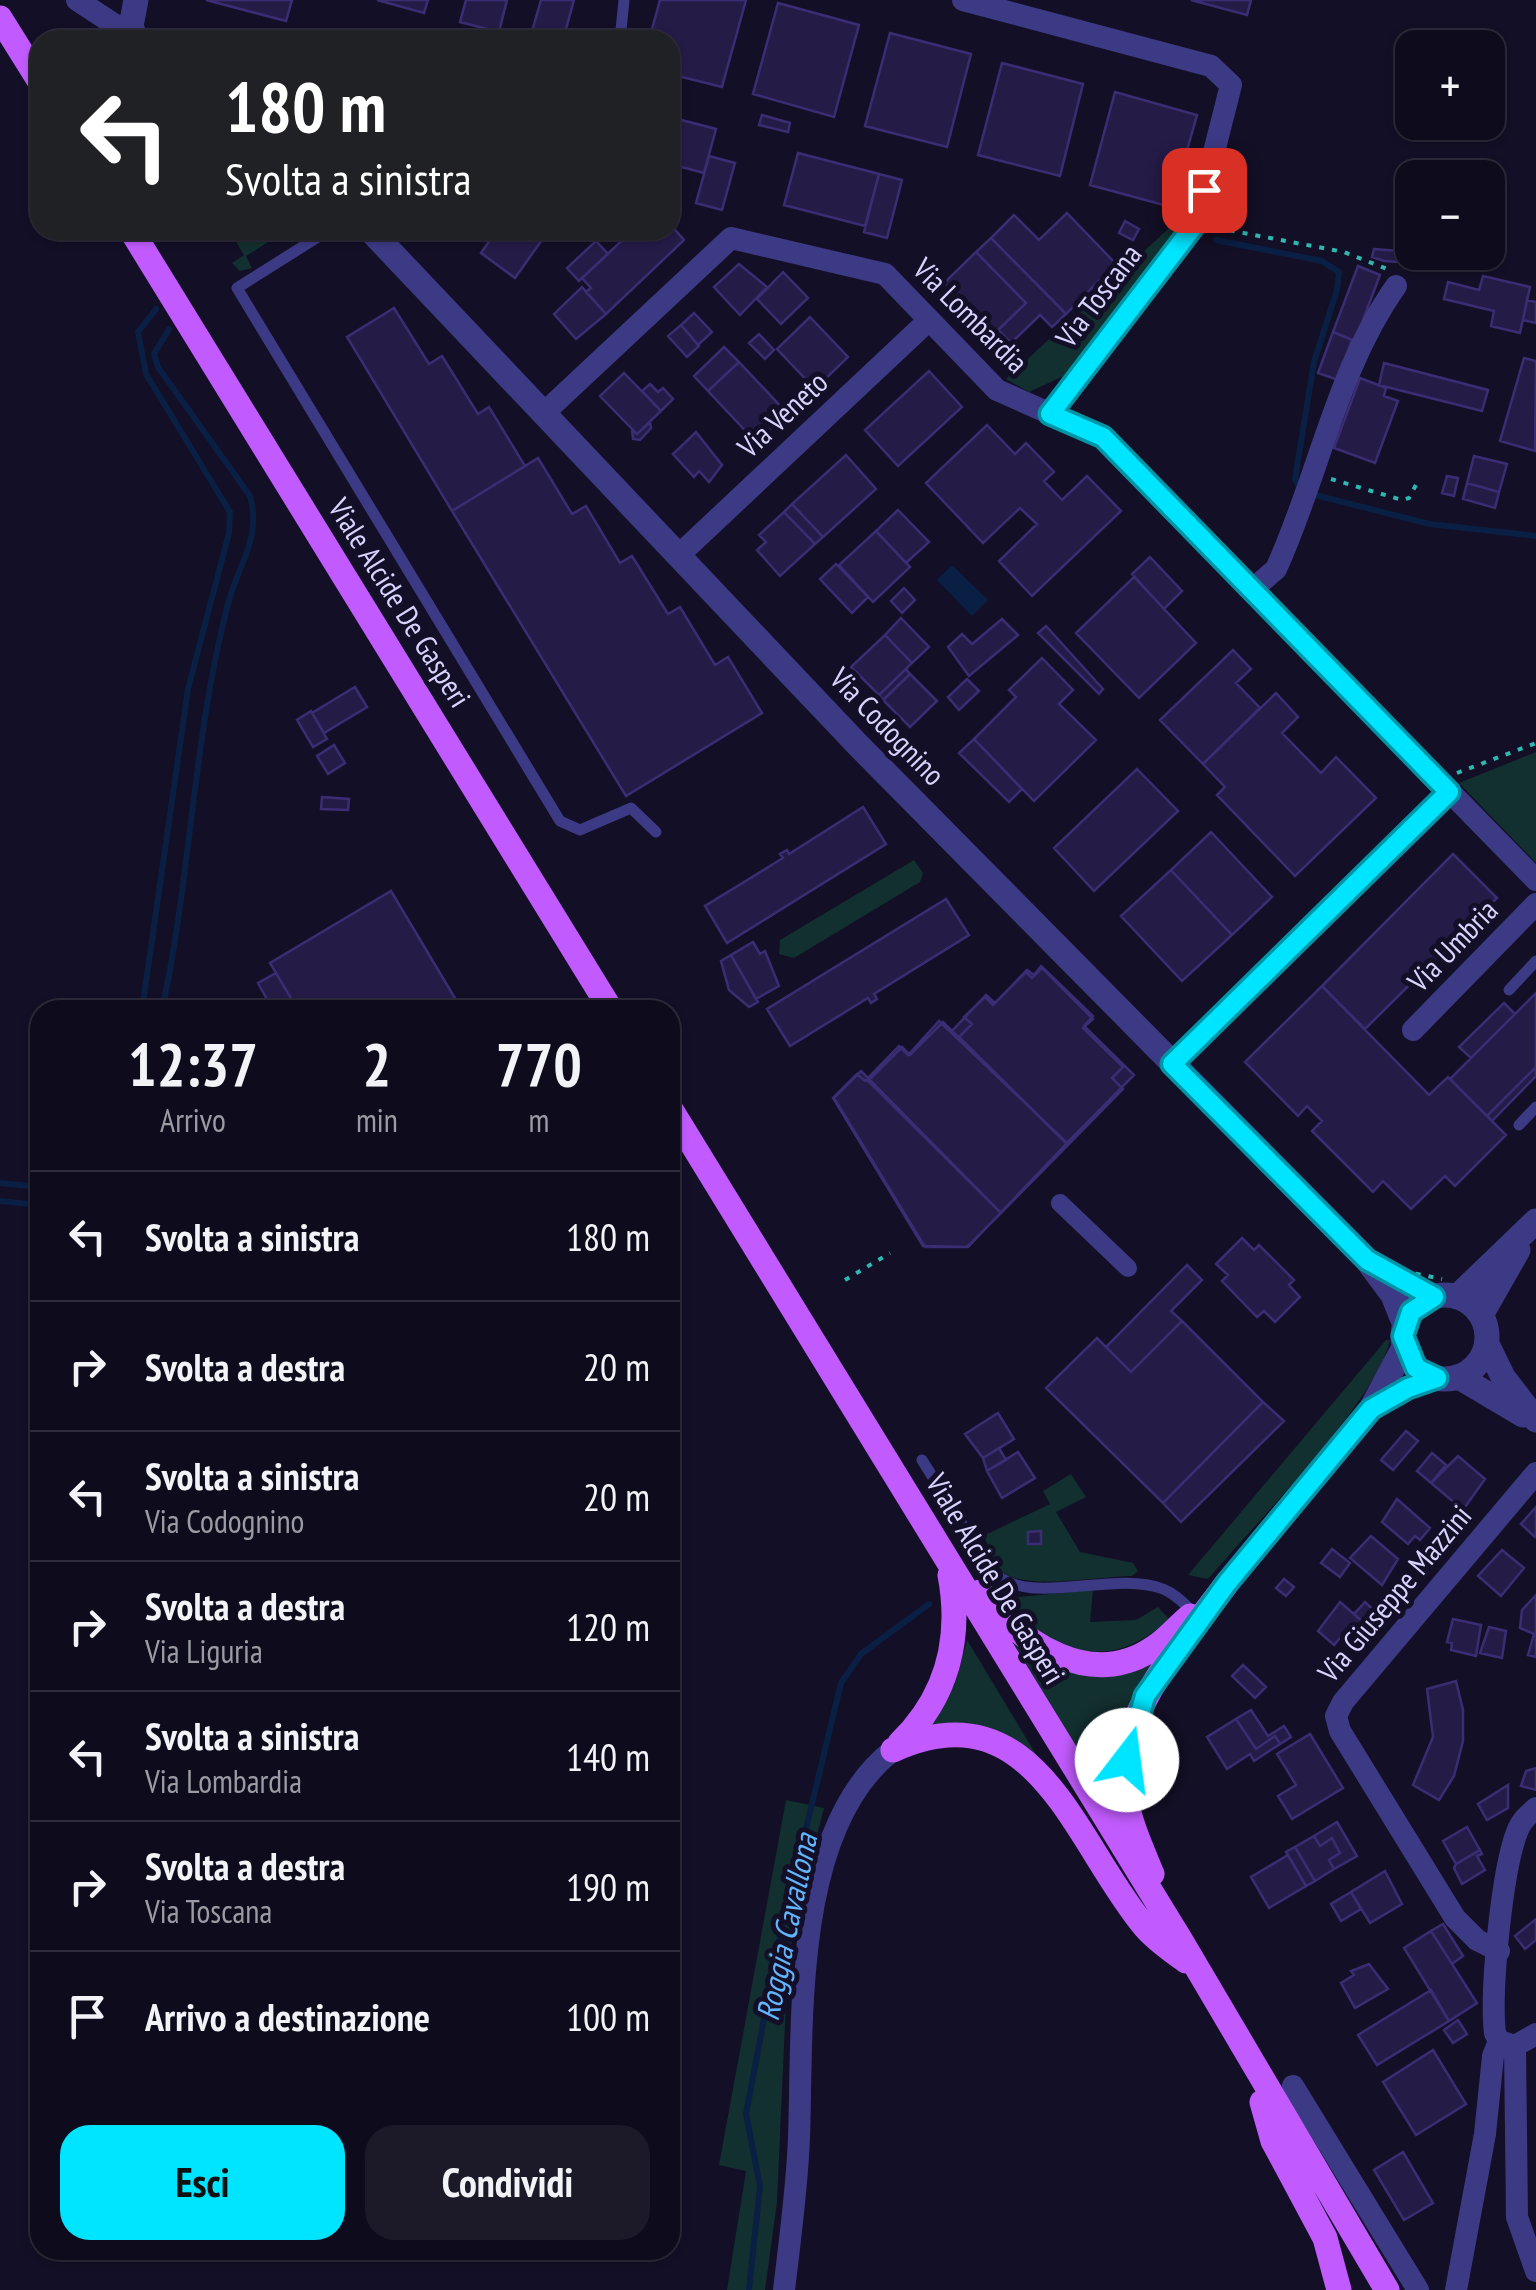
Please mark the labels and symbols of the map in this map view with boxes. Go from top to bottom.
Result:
pin [1162,148,1247,233]
street label: Via Toscana [1046,236,1149,355]
street label: Via Lombardia [905,248,1037,381]
street label: Via Veneto [728,362,835,466]
street label: Viale Alcide De Gasperi [320,490,480,714]
street label: Via Codognino [821,658,954,793]
street label: Via Umbria [1398,891,1505,1000]
street label: Viale Alcide De Gasperi [918,1465,1075,1691]
street label: Via Giuseppe Mazzini [1308,1496,1479,1690]
position arrow [1075,1708,1179,1812]
water label: Roggia Cavallona [746,1827,827,2024]

